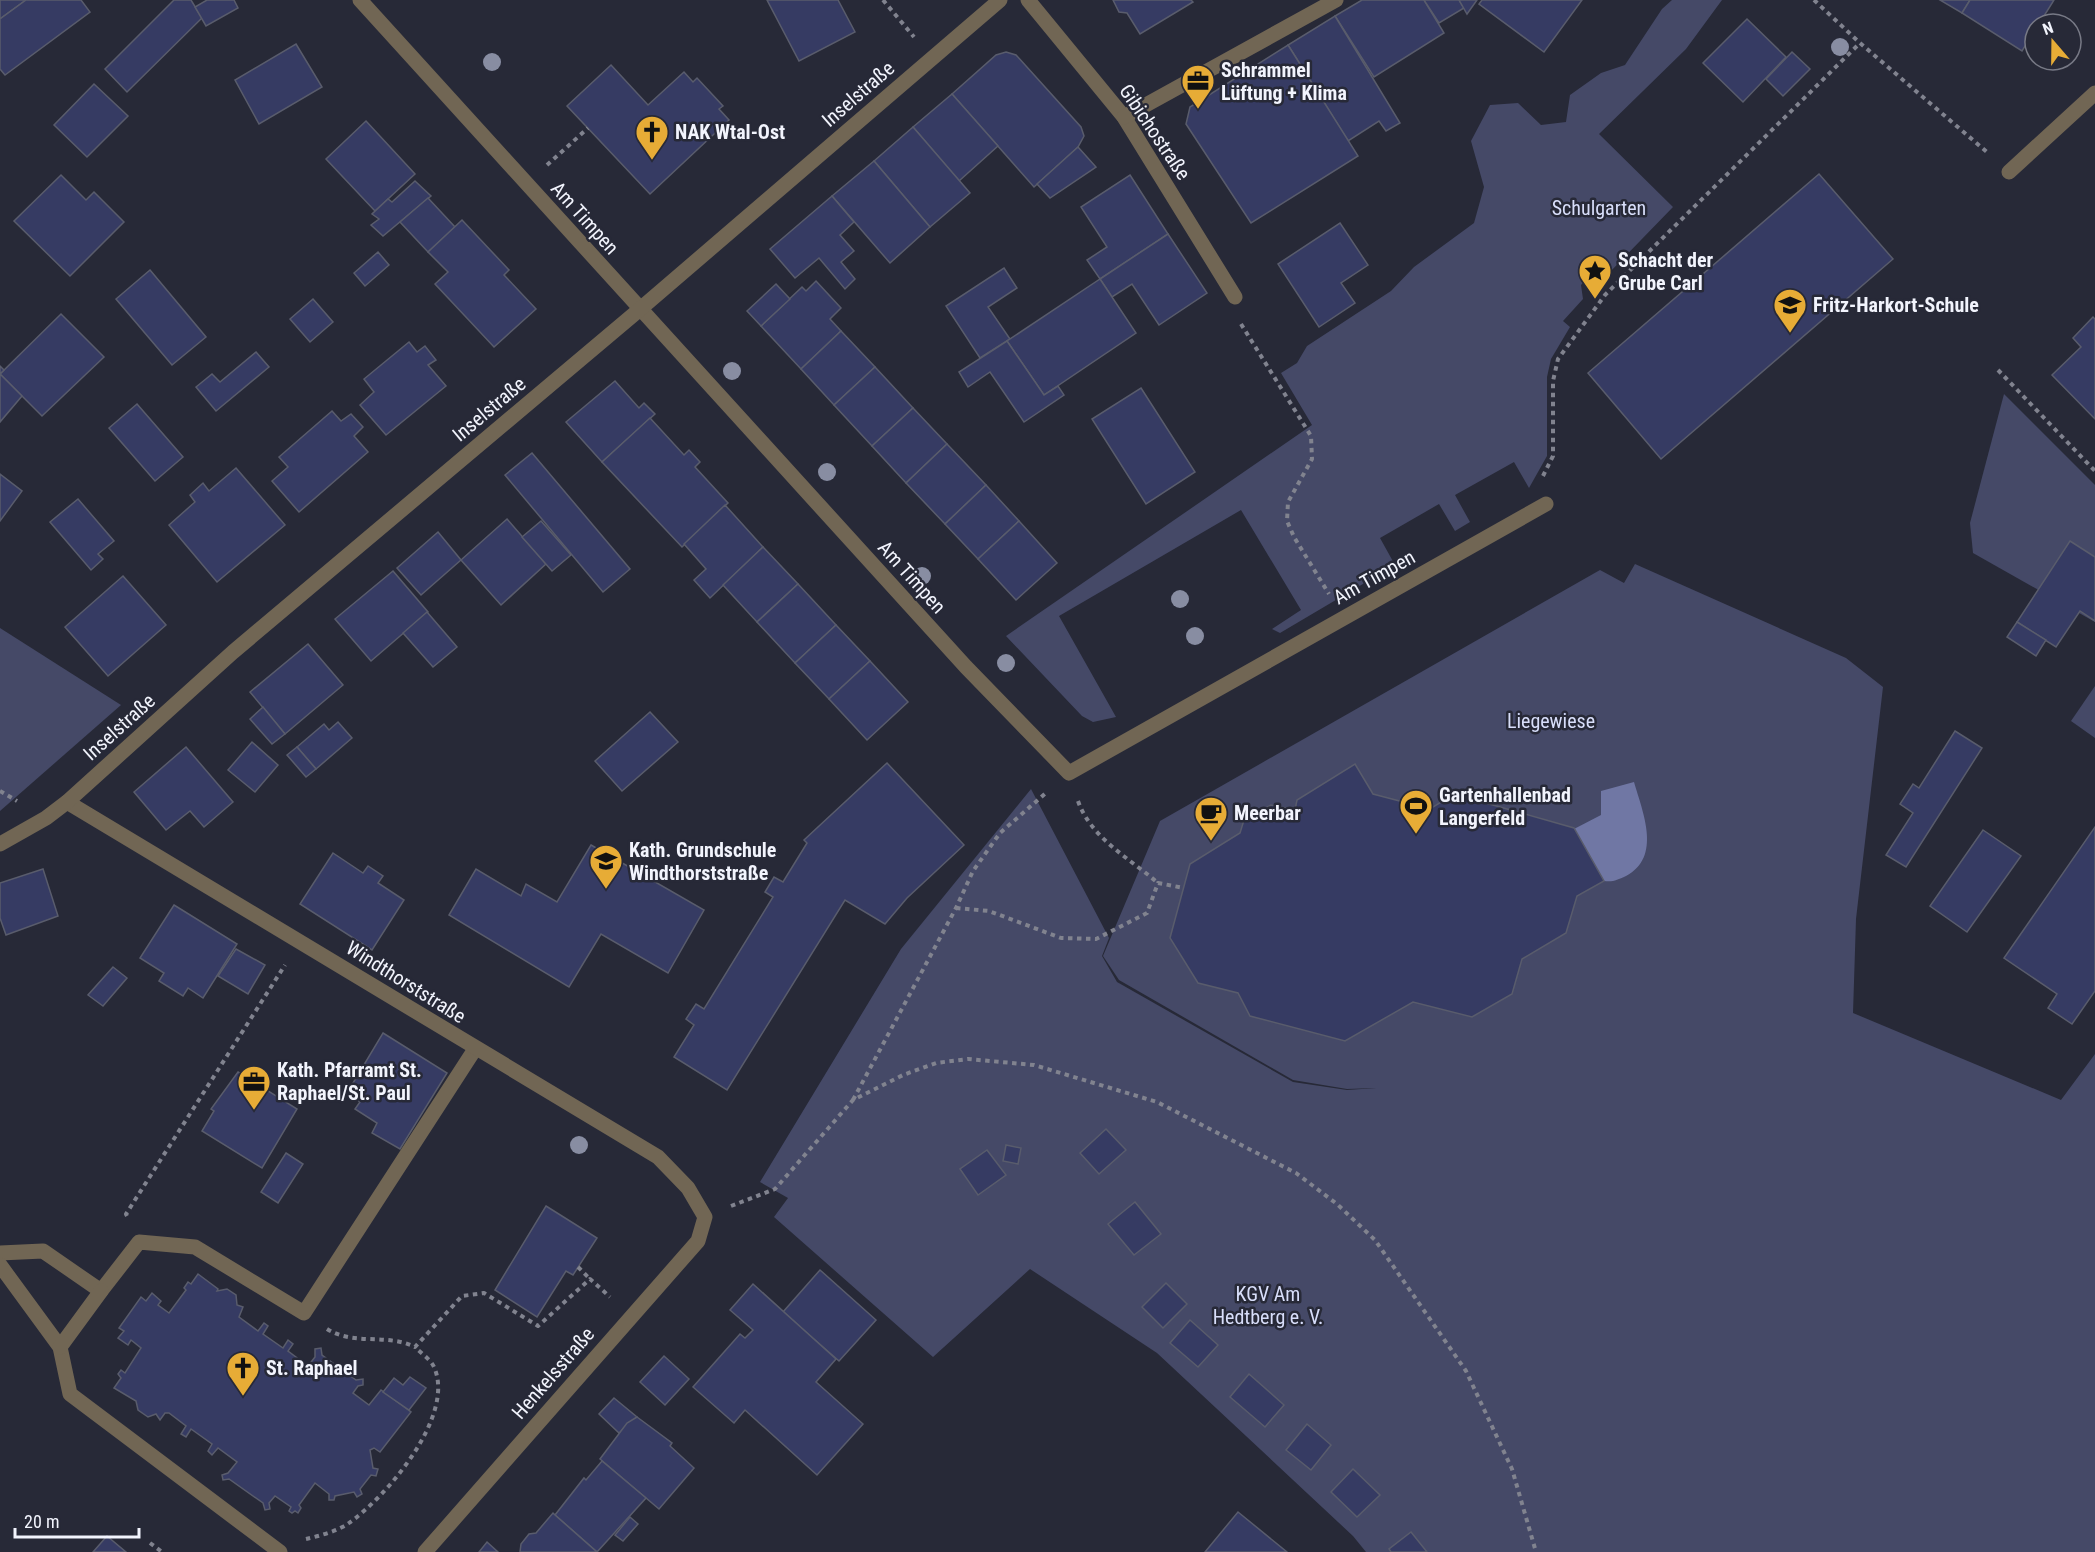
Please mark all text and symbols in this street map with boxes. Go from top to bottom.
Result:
north arrow [2023,12,2083,72]
text: N [2040,18,2056,39]
street label: Inselstraße [817,56,899,132]
place label: Schrammel Lüftung + Klima [1221,58,1347,105]
office icon: Schrammel Lüftung + Klima [1180,63,1216,110]
street label: Gibichostraße [1114,80,1196,184]
church icon: NAK Wtal-Ost [634,114,670,161]
place label: NAK Wtal-Ost [675,120,785,144]
street label: Am Timpen [546,177,624,259]
park label: Schulgarten [1552,196,1646,220]
place label: Schacht der Grube Carl [1618,248,1714,295]
place icon: Schacht der Grube Carl [1577,253,1613,300]
school or university icon: Fritz-Harkort-Schule [1772,287,1808,334]
place label: Fritz-Harkort-Schule [1813,293,1979,317]
street label: Inselstraße [448,372,530,446]
street label: Am Timpen [873,536,951,618]
street label: Am Timpen [1329,545,1419,609]
street label: Inselstraße [78,689,160,765]
park label: Liegewiese [1507,709,1595,733]
place label: Gartenhallenbad Langerfeld [1439,783,1571,830]
sports icon: Gartenhallenbad Langerfeld [1398,788,1434,835]
cafe icon: Meerbar [1193,795,1229,842]
place label: Meerbar [1234,801,1301,825]
place label: Kath. Grundschule Windthorststraße [629,838,776,885]
school or university icon: Kath. Grundschule Windthorststraße [588,843,624,890]
street label: Windthorststraße [342,936,470,1028]
place label: Kath. Pfarramt St. Raphael/St. Paul [277,1058,422,1105]
office icon: Kath. Pfarramt St. Raphael/St. Paul [236,1064,272,1111]
park label: KGV Am Hedtberg e. V. [1213,1282,1323,1329]
street label: Henkelsstraße [507,1322,599,1424]
church icon: St. Raphael [225,1350,261,1397]
place label: St. Raphael [266,1356,358,1380]
scale bar [15,1501,140,1539]
text: 20 m [24,1511,59,1532]

